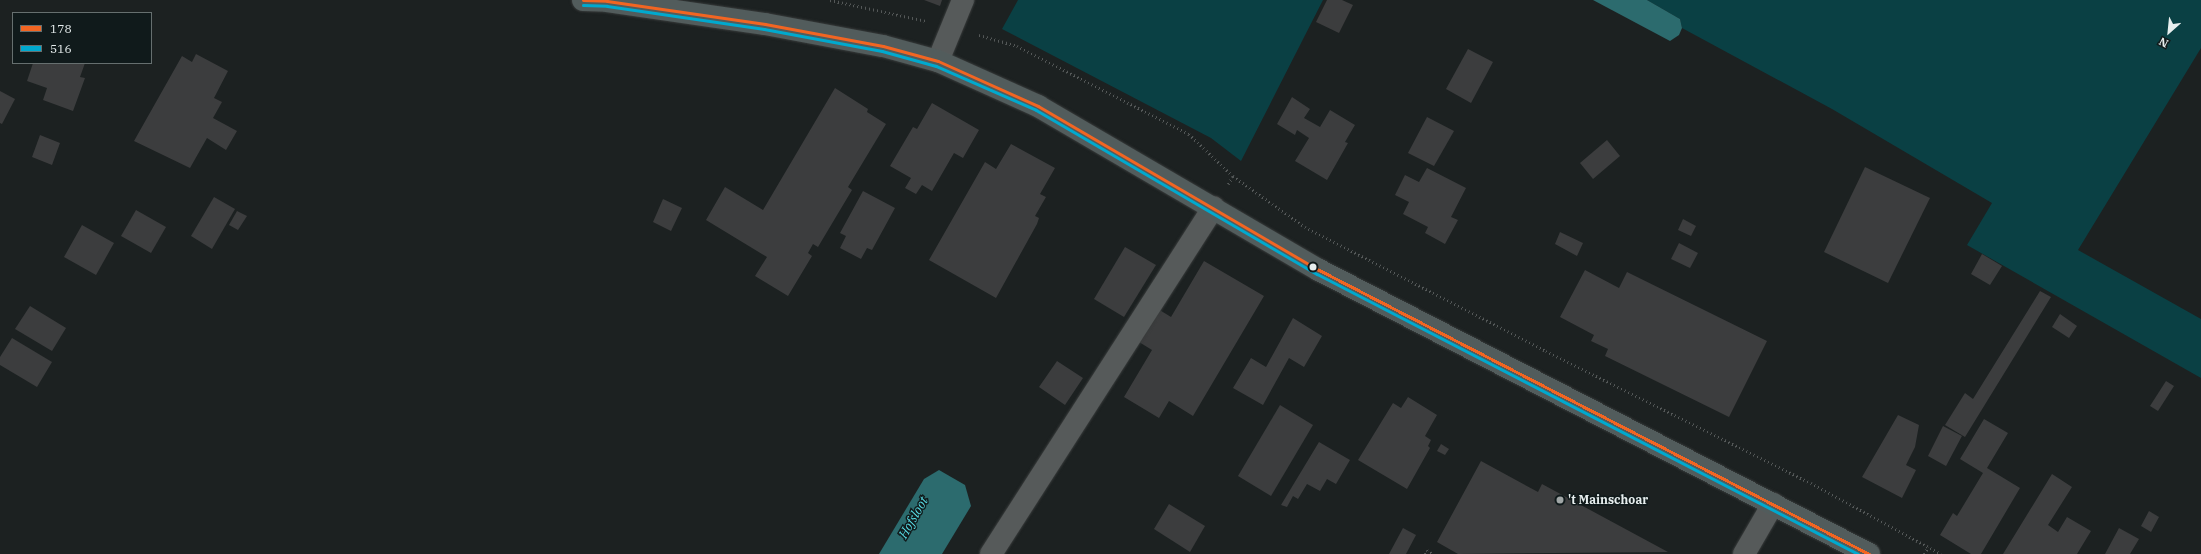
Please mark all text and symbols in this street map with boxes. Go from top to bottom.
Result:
legend [12,12,152,64]
north arrow [2149,12,2189,52]
text: 178 [50,21,72,36]
text: N [2157,34,2171,51]
text: 516 [50,41,72,56]
unlabelled marker [1308,262,1318,272]
place label: 't Mainschoar [1568,493,1648,507]
water label: Hofsloot [896,494,932,542]
marker: 't Mainschoar [1555,495,1565,505]

